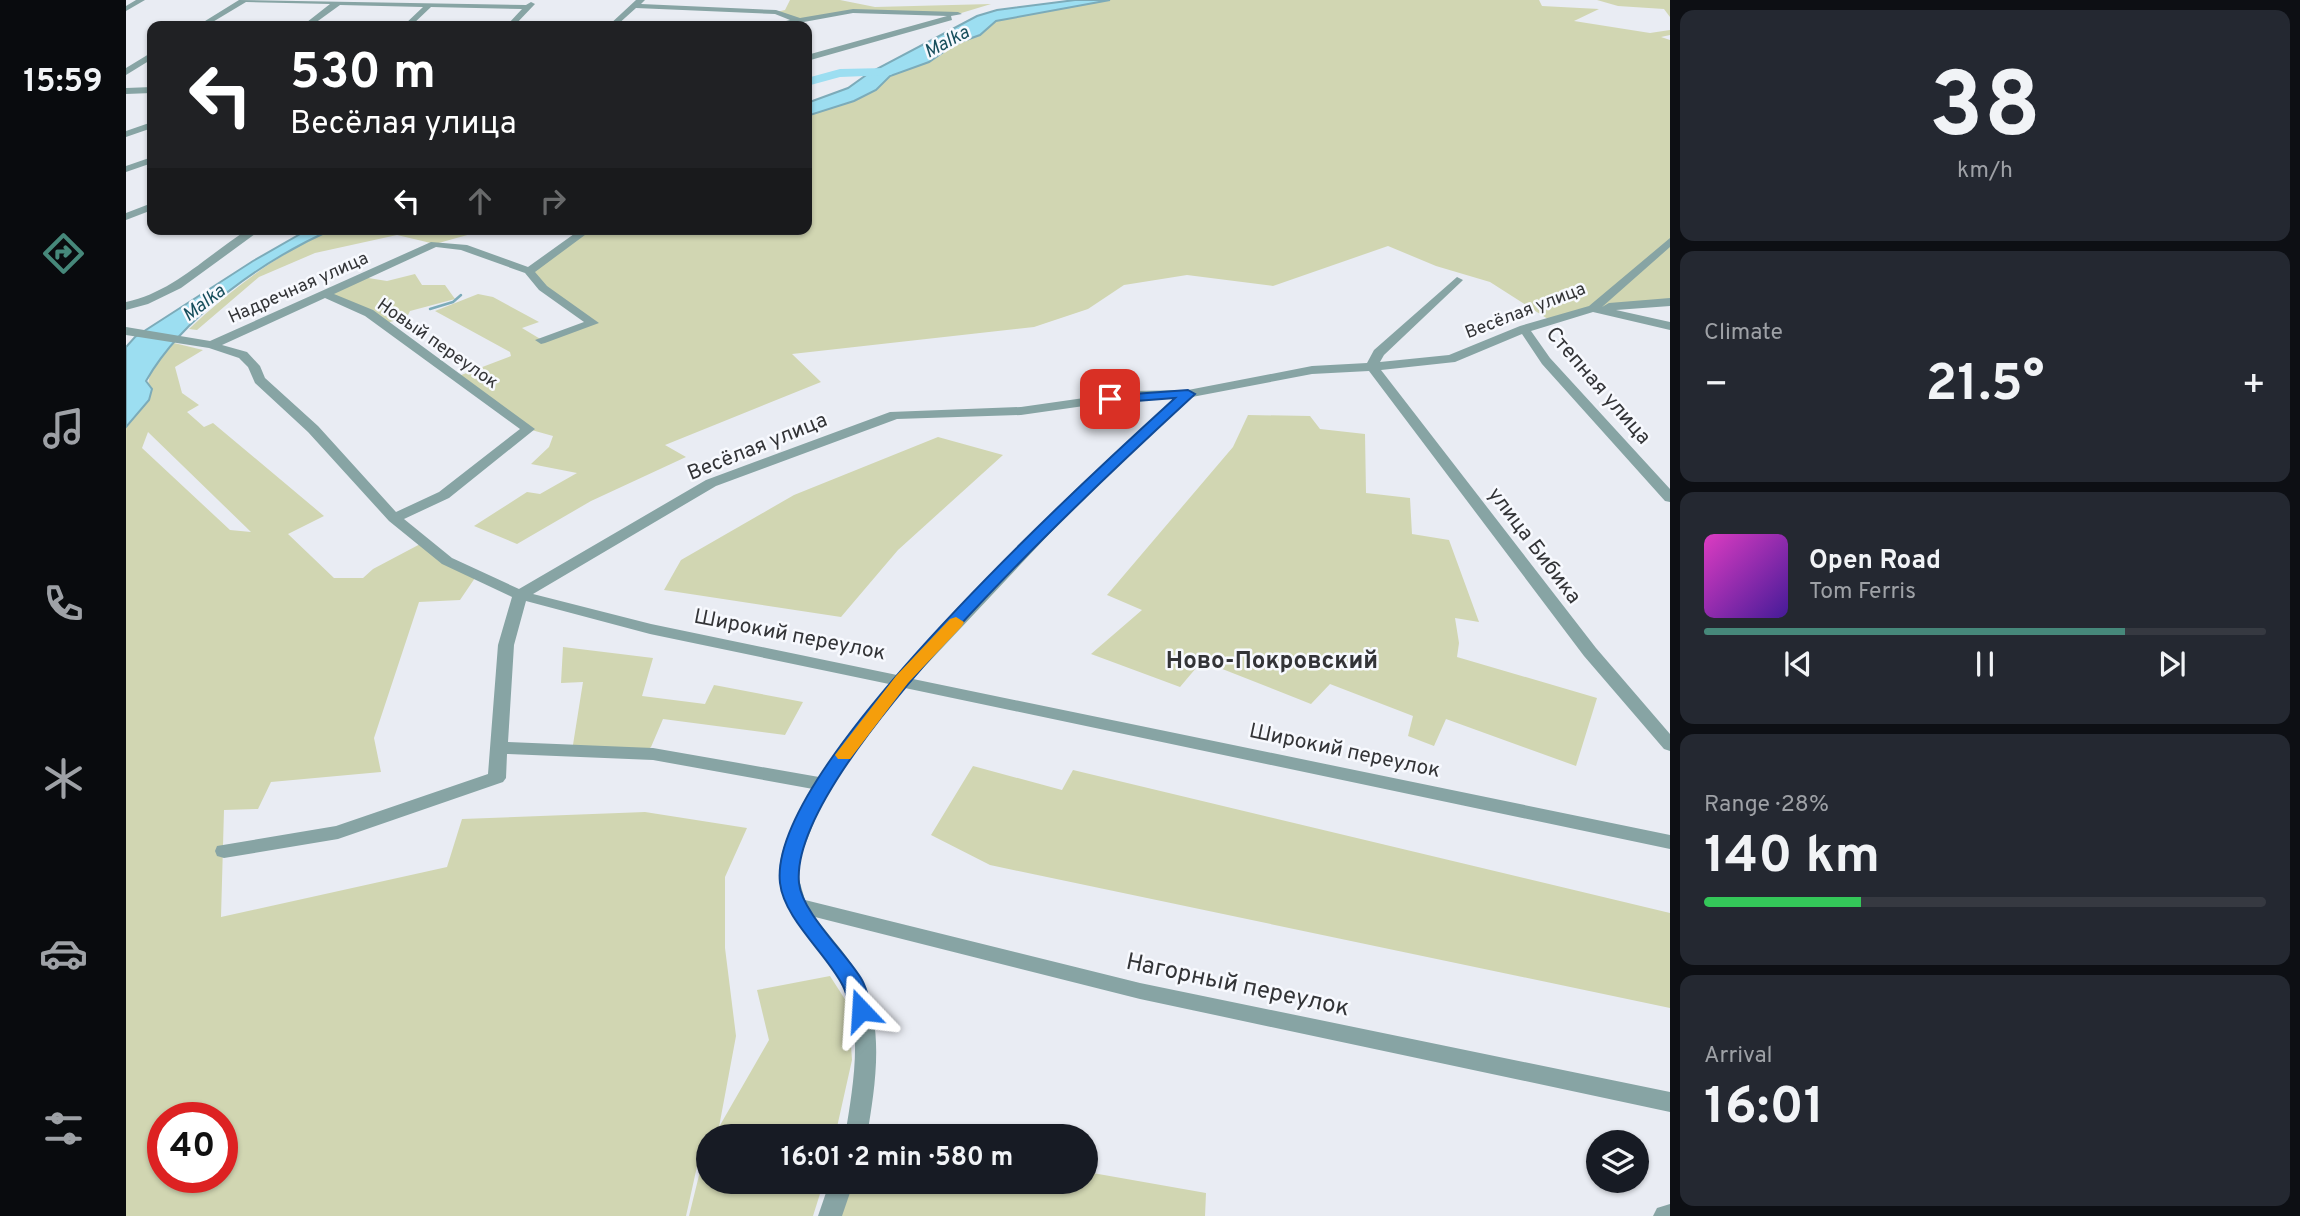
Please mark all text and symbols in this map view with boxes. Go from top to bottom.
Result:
water label: Malka [920,21,974,65]
text: 530 m [290,44,436,106]
icon: left [175,49,266,140]
text: 38 [1929,54,2041,169]
text: 15:59 [23,63,103,103]
text: Весёлая улица [290,105,517,145]
text: km/h [1957,157,2013,186]
icon: left [388,182,426,220]
icon: ahead [461,182,499,220]
icon: right [534,182,572,220]
icon: directions [39,229,88,278]
street label: Надречная улица [225,247,372,330]
street label: Весёлая улица [1462,278,1589,345]
water label: Malka [178,280,231,328]
street label: Новый переулок [372,294,502,395]
text: Climate [1704,319,1783,348]
street label: Степная улица [1539,321,1656,451]
text: 21.5° [1926,353,2044,419]
text: − [1704,362,1729,411]
text: + [2241,362,2266,411]
pin [1080,369,1140,429]
icon: arrive [1091,380,1129,418]
icon: music [39,404,88,453]
street label: Весёлая улица [684,407,832,488]
street label: улица Бибика [1481,482,1586,610]
text: Open Road [1809,545,1941,578]
text: Tom Ferris [1809,578,1916,607]
icon: phone [39,579,88,628]
street label: Широкий переулок [692,604,888,667]
icon: previous [1779,645,1817,683]
icon: pause [1966,645,2004,683]
icon: next [2153,645,2191,683]
district label: Ново-Покровский [1166,647,1378,677]
street label: Широкий переулок [1247,718,1443,785]
icon: climate [39,754,88,803]
text: Range · 28% [1704,791,1829,820]
text: 140 km [1704,825,1880,891]
icon: car [39,929,88,978]
street label: Нагорный переулок [1123,948,1352,1024]
position arrow [824,973,898,1047]
text: Arrival [1704,1042,1773,1071]
text: 16:01 [1704,1076,1824,1142]
speed limit sign: 40 [147,1102,238,1193]
icon: filters [39,1104,88,1153]
map controls [1586,1130,1649,1193]
button: layers [1586,1130,1649,1193]
text: 16:01 · 2 min · 580 m [781,1142,1013,1175]

